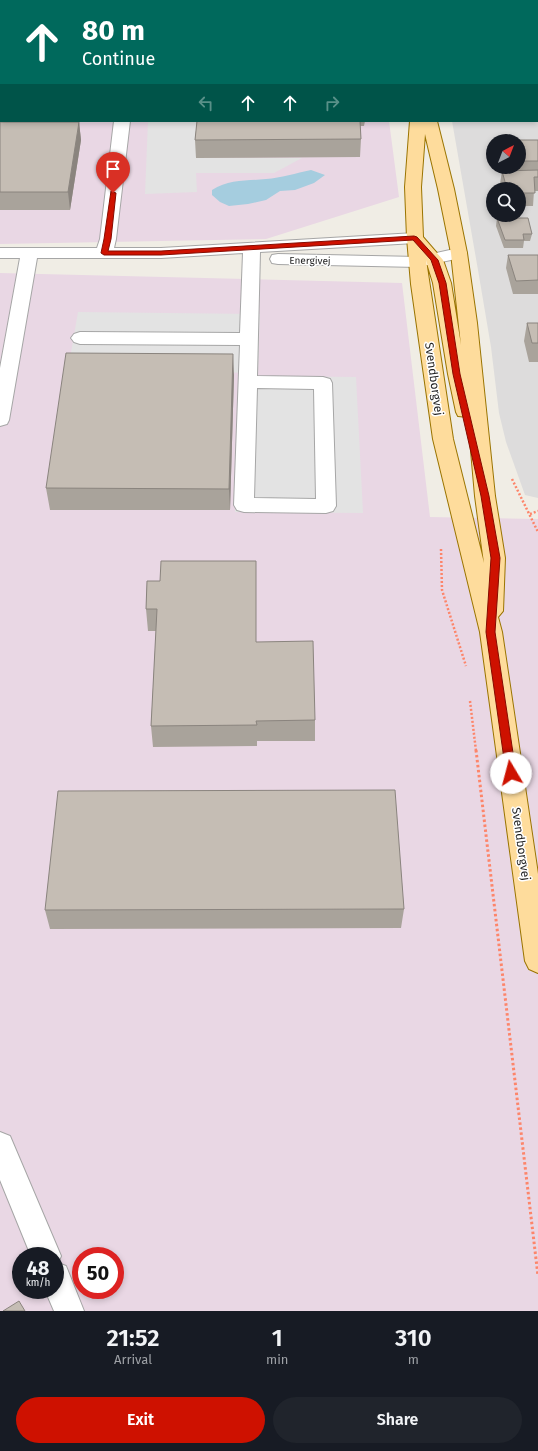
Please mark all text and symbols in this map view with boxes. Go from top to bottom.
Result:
text: 80 m [82,14,145,47]
icon: ahead [16,16,68,68]
text: Continue [82,48,155,70]
icon: left [195,92,217,114]
icon: ahead [237,92,259,114]
icon: ahead [279,92,301,114]
icon: right [321,92,343,114]
north arrow [486,134,526,174]
map controls [486,134,526,222]
pin [96,152,130,193]
icon: arrive [102,158,124,180]
button: search [486,182,526,222]
street label: Energivej [289,255,331,267]
street label: Svendborgvej [422,342,446,416]
position arrow [490,752,532,794]
street label: Svendborgvej [509,807,533,881]
speed limit sign: 50 [72,1247,124,1299]
text: 48 [27,1256,49,1280]
text: km/h [26,1277,50,1289]
text: 21:52 [106,1324,160,1352]
text: 1 [272,1324,283,1352]
text: 310 [395,1324,432,1352]
text: Arrival [114,1352,152,1367]
text: min [266,1352,288,1367]
text: m [408,1352,419,1367]
button: Exit [16,1397,265,1443]
button: Share [273,1397,522,1443]

